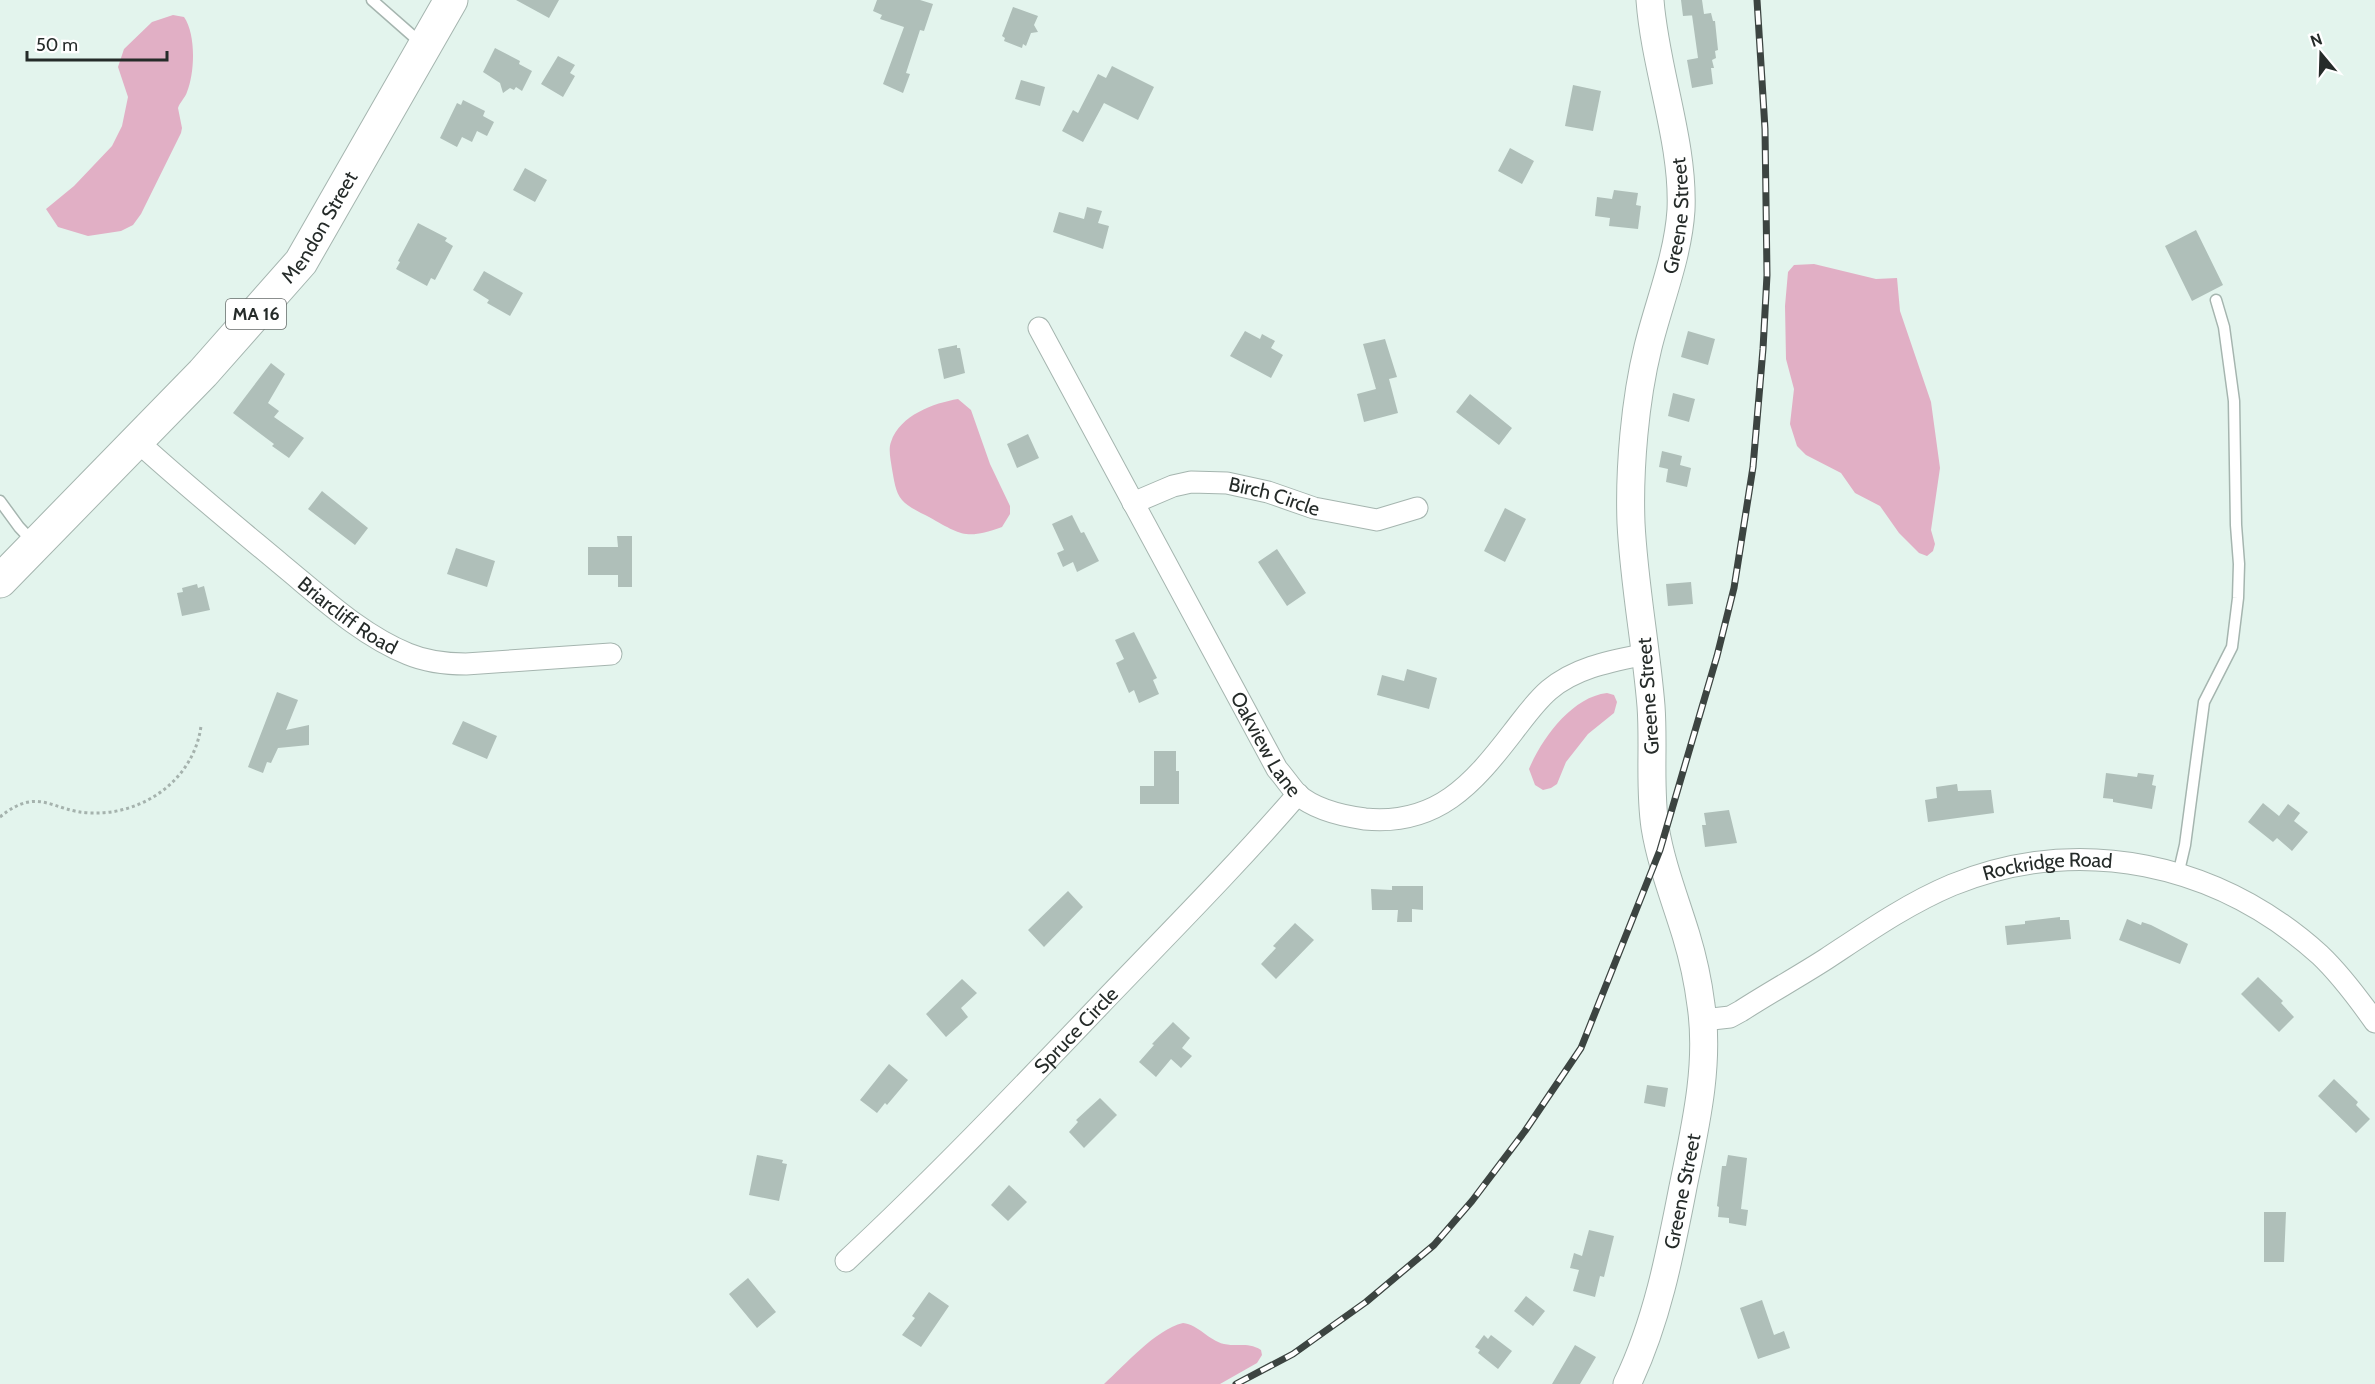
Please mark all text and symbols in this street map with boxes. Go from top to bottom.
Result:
scale bar [27,24,166,62]
north arrow [2291,24,2351,84]
text: N [2308,29,2325,51]
text: 50 m [36,34,78,56]
street label: Greene Street [1658,156,1693,277]
street label: Mendon Street [276,167,363,288]
road number: MA 16 [226,299,286,329]
street label: Birch Circle [1227,472,1321,521]
street label: Briarcliff Road [293,571,402,659]
street label: Greene Street [1632,636,1664,755]
street label: Oakview Lane [1225,687,1306,802]
street label: Rockridge Road [1980,848,2113,885]
street label: Spruce Circle [1029,982,1123,1078]
street label: Greene Street [1659,1131,1706,1251]

